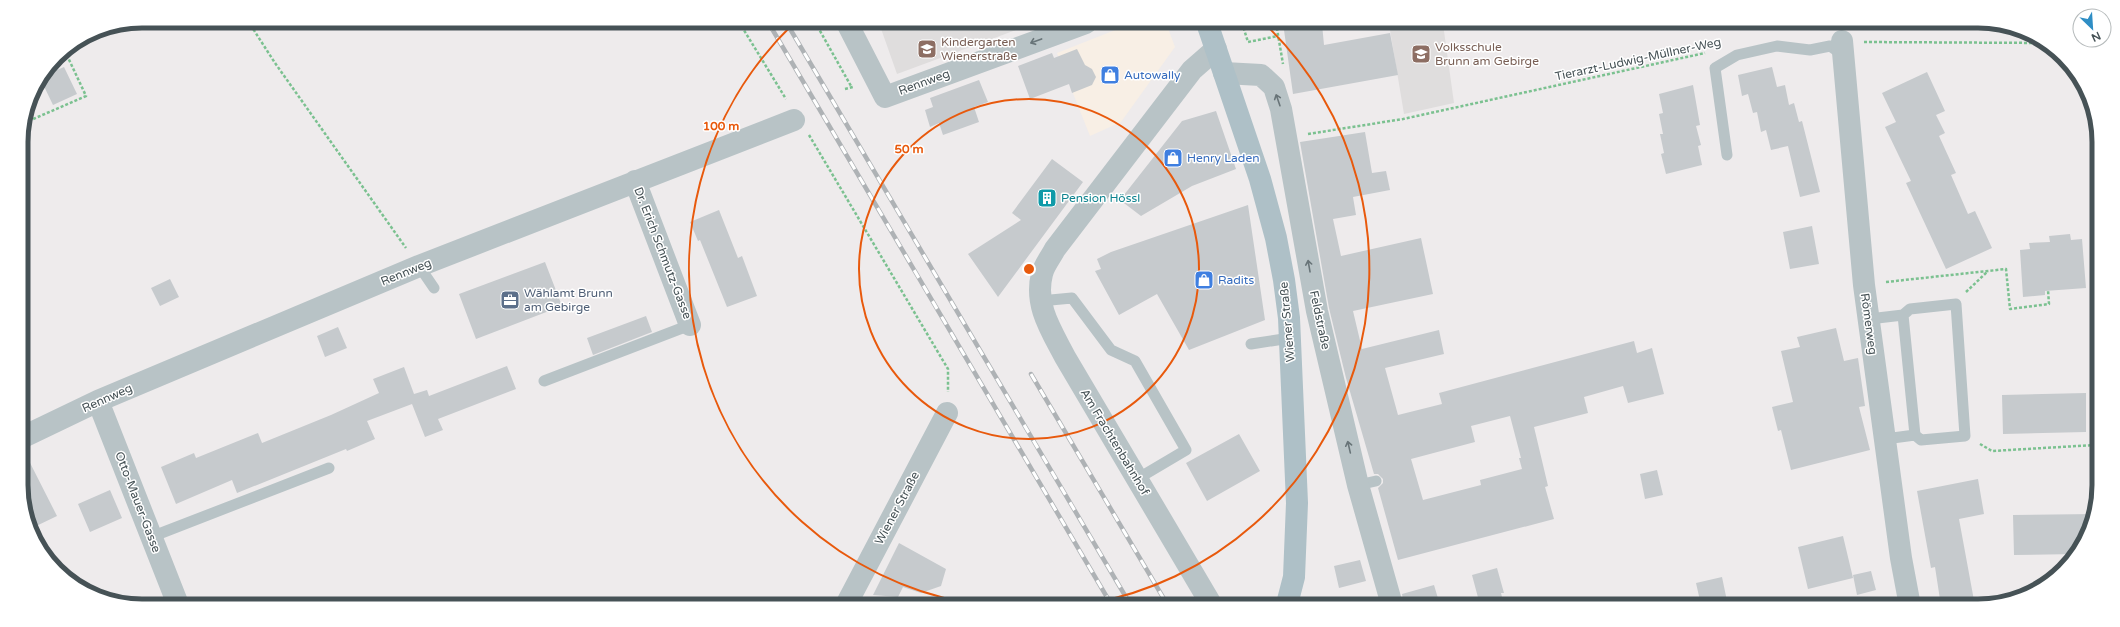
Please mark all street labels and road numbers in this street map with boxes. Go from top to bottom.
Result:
street label: Tierarzt-Ludwig-Müllner-Weg [1554,35,1722,83]
street label: Rennweg [896,66,952,98]
street label: Dr. Erich Schmutz-Gasse [631,185,695,321]
street label: Rennweg [379,255,433,289]
street label: Wiener Straße [1276,281,1297,363]
street label: Feldstraße [1307,289,1333,351]
street label: Römerweg [1858,292,1880,356]
street label: Rennweg [80,381,134,415]
street label: Am Frachtenbahnhof [1078,386,1153,498]
street label: Otto-Mauer-Gasse [112,450,164,555]
street label: Wiener Straße [872,469,922,547]

